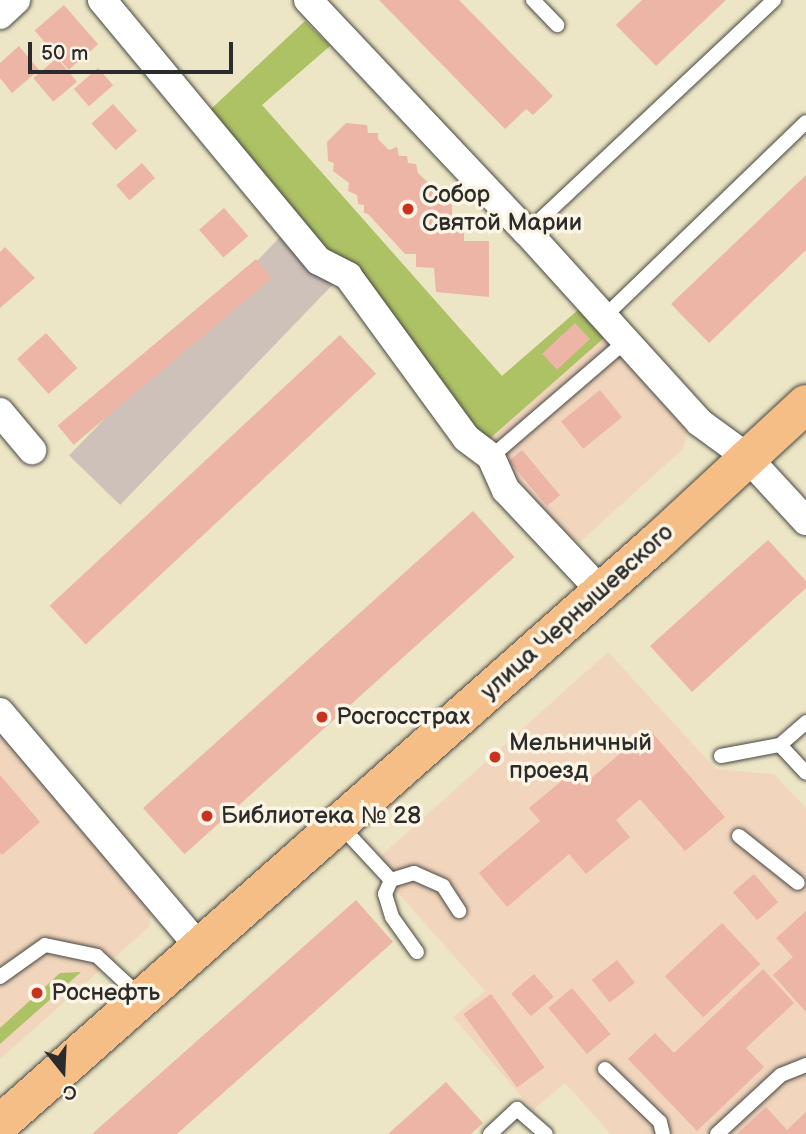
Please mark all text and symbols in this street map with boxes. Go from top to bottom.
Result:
scale bar [32,28,236,72]
text: 50 m [41,41,88,66]
place label: Собор Святой Марии [422,181,582,237]
marker: Собор Святой Марии [400,201,416,217]
street label: улица Чернышевского [475,518,679,706]
place label: Росгосстрах [336,703,470,731]
marker: Росгосстрах [314,709,330,725]
place label: Мельничный проезд [509,729,652,785]
marker: Мельничный проезд [487,749,503,765]
place label: Библиотека № 28 [221,802,421,830]
marker: Библиотека № 28 [199,808,215,824]
place label: Роснефть [51,979,160,1007]
marker: Роснефть [29,985,45,1001]
north arrow [28,1036,98,1106]
text: С [60,1078,79,1104]

